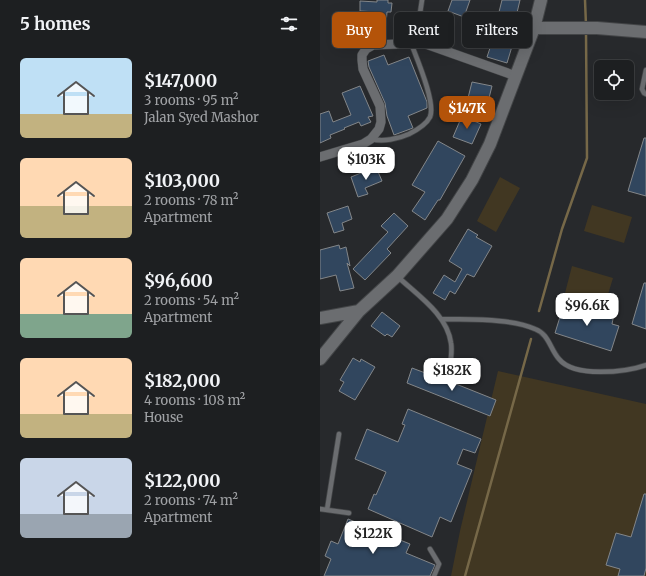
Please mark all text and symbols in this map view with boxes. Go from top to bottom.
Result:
chip: Buy [332,12,386,48]
chip: Rent [394,12,454,48]
chip: Filters [462,12,532,48]
text: 5 homes [20,13,91,35]
icon: filters [278,13,300,35]
map controls [594,60,634,100]
button: locate [594,60,634,100]
text: $147,000 [144,70,217,92]
icon: home [52,74,100,122]
text: 3 rooms · 95 m² [144,92,239,109]
pin: $147K [439,96,495,130]
text: $147K [448,100,486,117]
text: Jalan Syed Mashor [144,109,259,126]
pin: $103K [338,147,394,181]
text: $103K [347,151,385,168]
text: $103,000 [144,170,220,192]
icon: home [52,174,100,222]
text: 2 rooms · 78 m² [144,192,238,209]
text: Apartment [144,209,212,226]
text: $96,600 [144,270,213,292]
icon: home [52,274,100,322]
text: 2 rooms · 54 m² [144,292,239,309]
pin: $96.6K [554,293,620,327]
text: $96.6K [565,297,609,314]
text: Apartment [144,309,212,326]
pin: $182K [424,358,480,392]
text: $182K [433,362,471,379]
text: $182,000 [144,370,221,392]
icon: home [52,374,100,422]
text: 4 rooms · 108 m² [144,392,245,409]
text: House [144,409,183,426]
text: $122,000 [144,470,221,492]
icon: home [52,474,100,522]
text: 2 rooms · 74 m² [144,492,238,509]
text: Apartment [144,509,212,526]
pin: $122K [345,521,401,555]
text: $122K [354,525,392,542]

